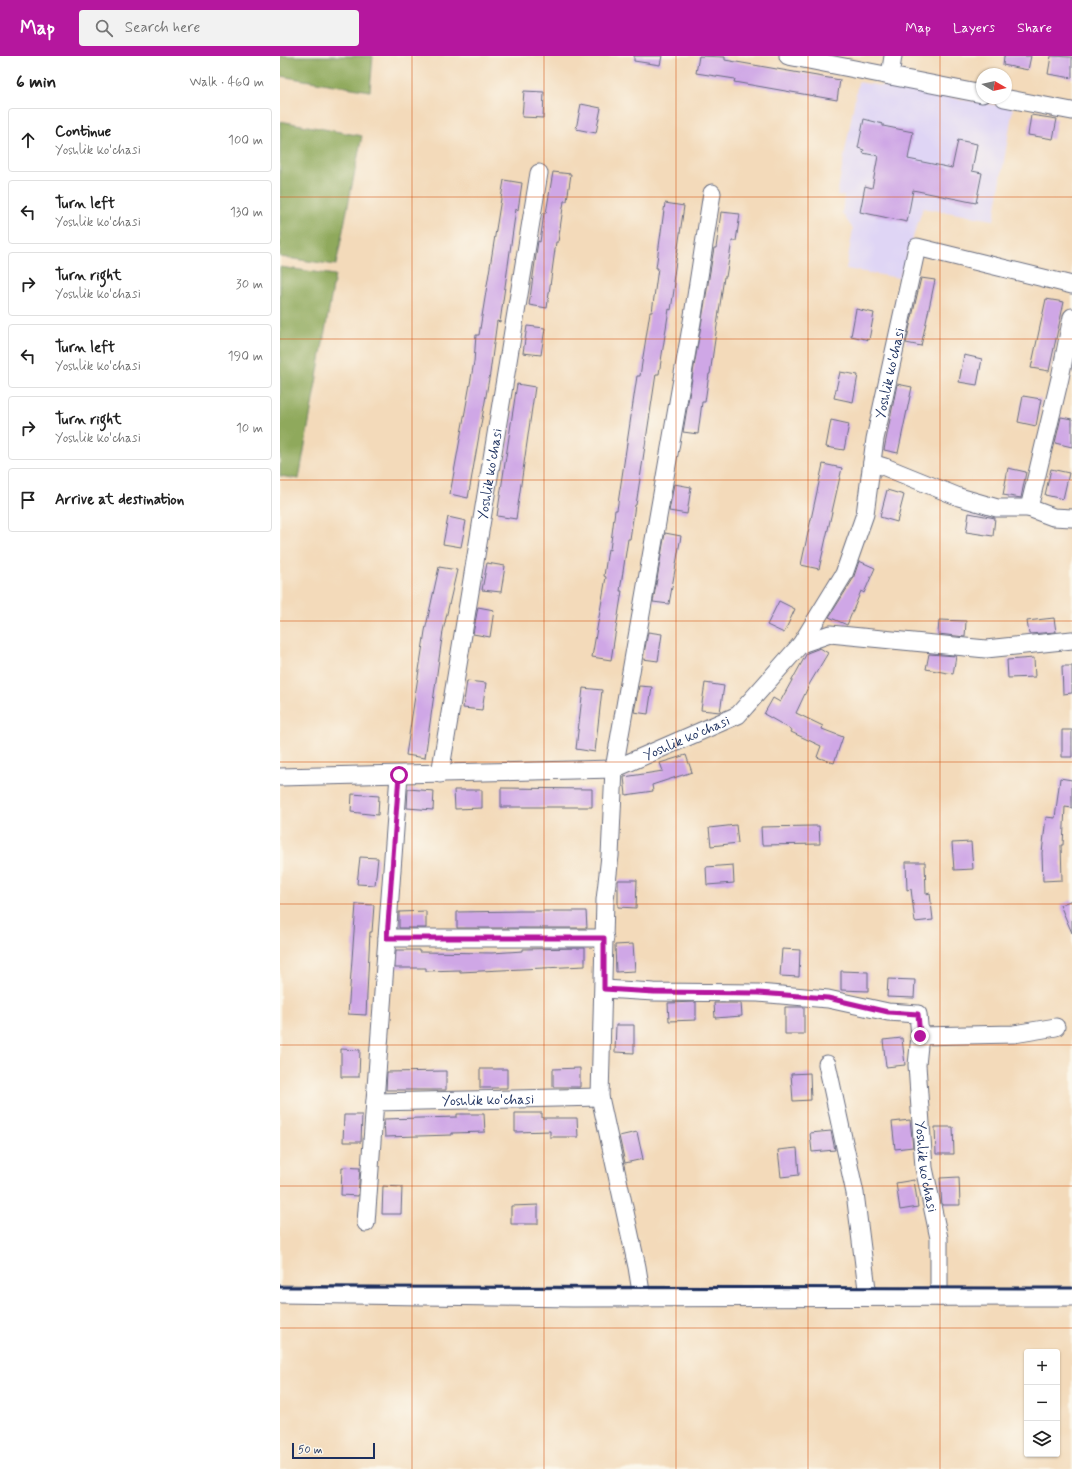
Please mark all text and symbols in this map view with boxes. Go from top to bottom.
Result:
search box [79,10,359,46]
text: Map [20,16,55,41]
icon: search [93,17,115,39]
text: Search here [125,18,200,38]
text: Map [905,19,931,37]
text: Layers [953,19,995,37]
text: Share [1017,19,1052,37]
north arrow [976,68,1012,104]
text: 6 min [16,71,56,93]
text: Walk · 460 m [189,74,264,91]
text: Continue [55,122,111,142]
icon: ahead [17,129,39,151]
text: 100 m [228,132,263,149]
text: Yoshlik ko'chasi [55,142,141,159]
text: Turn left [55,194,115,214]
icon: left [17,201,39,223]
text: 130 m [230,204,263,221]
text: Yoshlik ko'chasi [55,214,141,231]
text: Turn right [55,266,122,286]
icon: right [17,273,39,295]
text: 30 m [236,276,263,293]
text: Yoshlik ko'chasi [55,286,141,303]
street label: Yoshlik ko'chasi [872,326,909,421]
text: Turn left [55,338,115,358]
icon: left [17,345,39,367]
text: 190 m [228,348,263,365]
text: Yoshlik ko'chasi [55,358,141,375]
text: Turn right [55,410,122,430]
icon: right [17,417,39,439]
text: 10 m [236,420,263,437]
street label: Yoshlik ko'chasi [474,427,507,521]
text: Yoshlik ko'chasi [55,430,141,447]
icon: arrive [17,489,39,511]
text: Arrive at destination [55,490,184,510]
street label: Yoshlik ko'chasi [641,712,733,765]
route start [390,766,408,784]
route end [911,1027,929,1045]
street label: Yoshlik ko'chasi [442,1090,534,1111]
street label: Yoshlik ko'chasi [911,1120,941,1214]
map controls [1024,1349,1060,1457]
button: + [1024,1349,1060,1385]
button: − [1024,1385,1060,1421]
button: layers [1024,1421,1060,1457]
scale bar [292,1441,375,1460]
text: 50 m [298,1443,323,1457]

